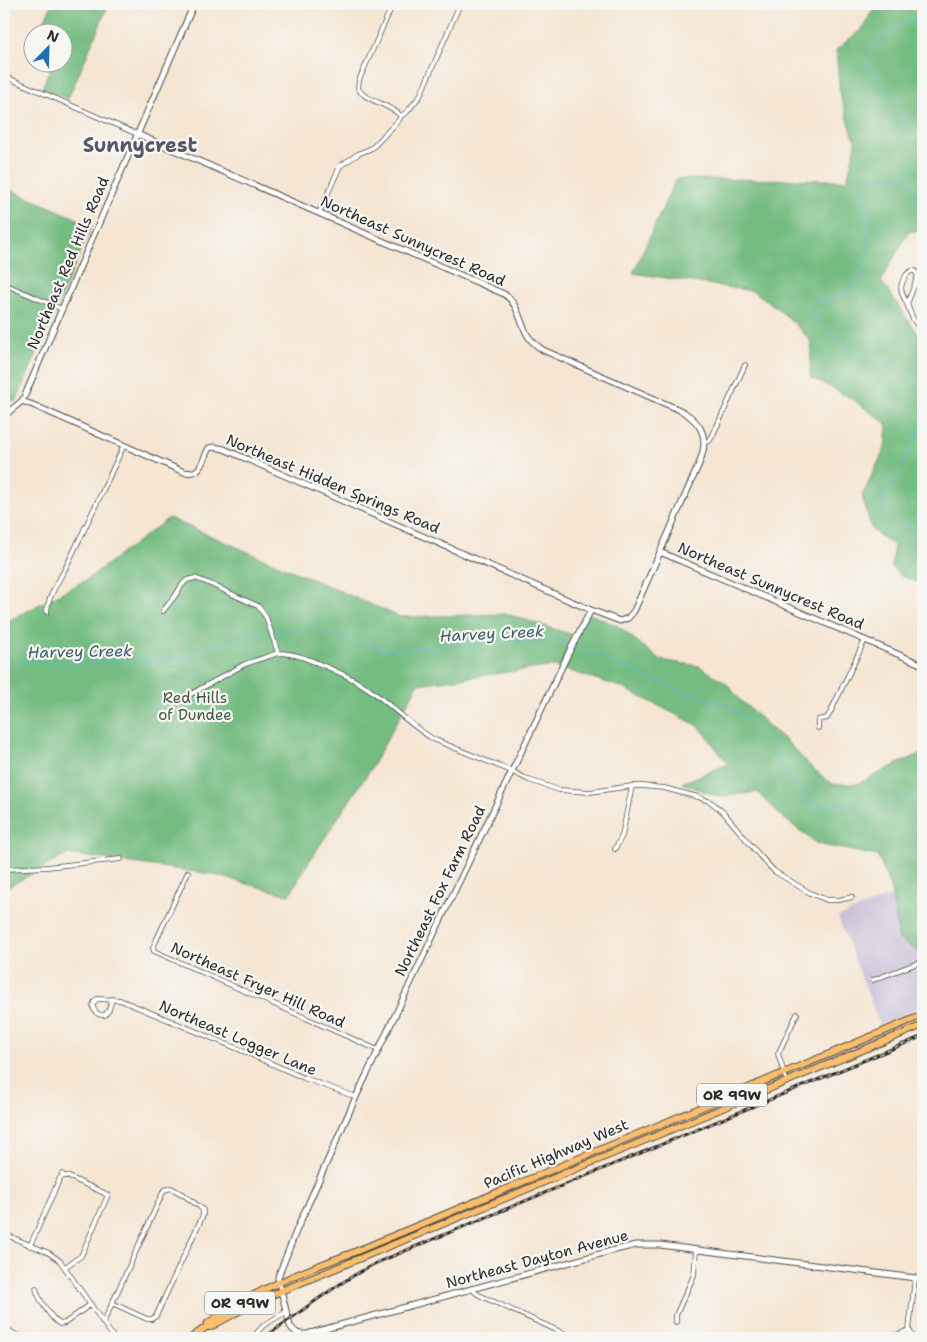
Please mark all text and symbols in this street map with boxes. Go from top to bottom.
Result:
north arrow [22,22,72,72]
text: N [44,26,62,46]
district label: Sunnycrest [83,132,198,158]
street label: Northeast Red Hills Road [22,173,114,352]
street label: Northeast Sunnycrest Road [317,191,509,291]
street label: Northeast Hidden Springs Road [223,430,443,538]
street label: Northeast Sunnycrest Road [675,538,868,635]
water label: Harvey Creek [439,620,545,647]
water label: Harvey Creek [28,640,132,663]
park label: Red Hills of Dundee [158,688,232,725]
street label: Northeast Fox Farm Road [390,802,490,980]
street label: Northeast Fryer Hill Road [168,937,349,1033]
street label: Northeast Logger Lane [156,996,320,1080]
road number: OR 99W [697,1084,767,1106]
street label: Pacific Highway West [481,1114,631,1194]
street label: Northeast Dayton Avenue [444,1225,630,1293]
road number: OR 99W [205,1292,275,1315]

